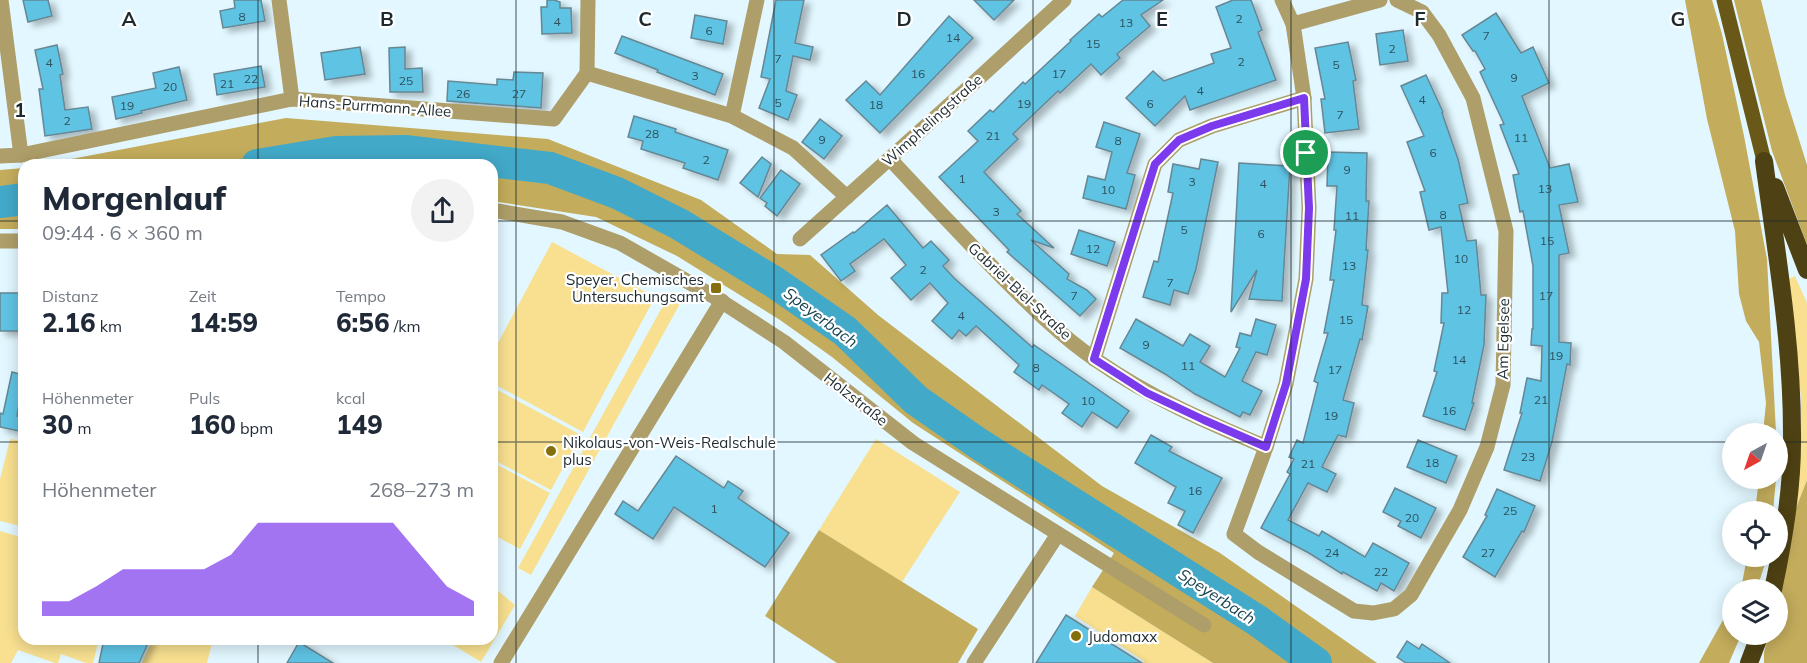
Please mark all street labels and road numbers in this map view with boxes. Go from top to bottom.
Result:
street label: Wimphelingstraße [878,70,986,170]
street label: Hans-Purrmann-Allee [298,91,452,121]
street label: Gabriel-Biel-Straße [964,238,1076,344]
street label: Am Egelsee [1493,298,1513,380]
street label: Holzstraße [820,368,892,430]

